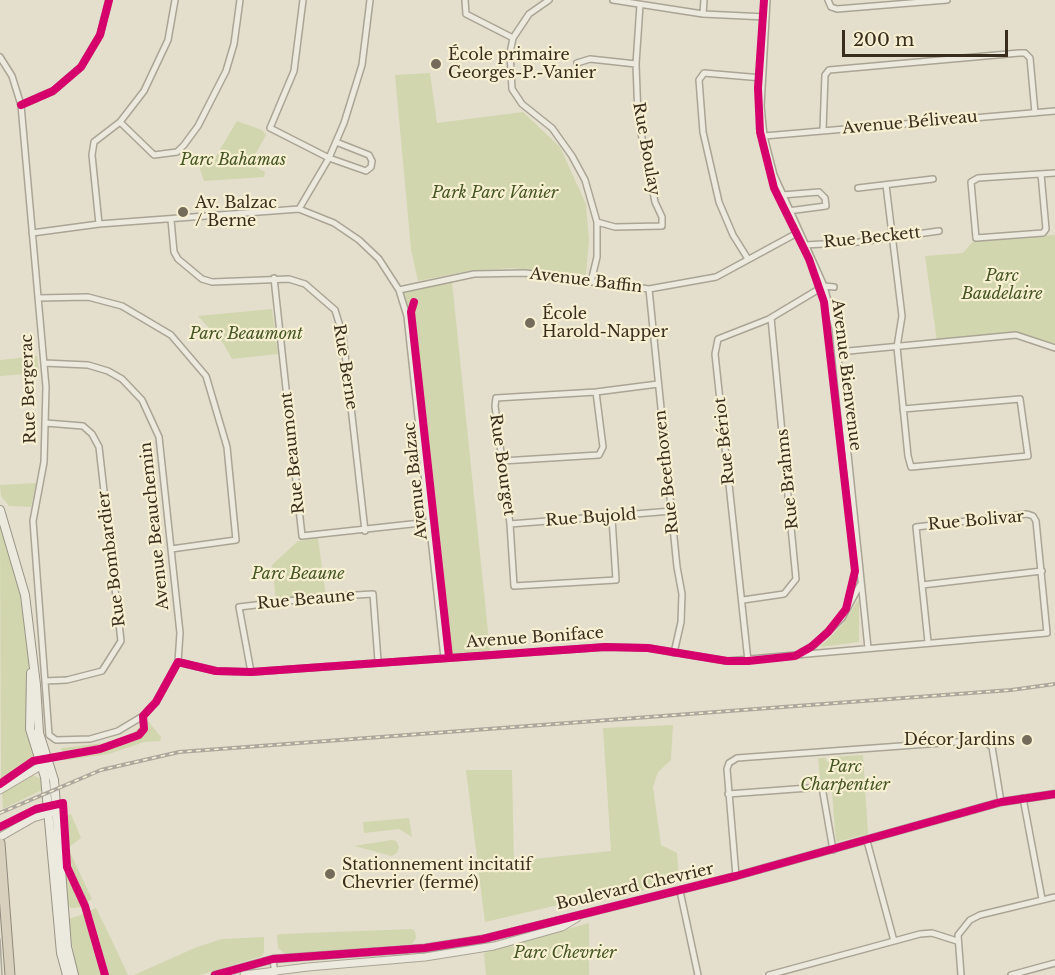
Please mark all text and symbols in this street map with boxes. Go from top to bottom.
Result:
scale bar [845,18,1012,56]
text: 200 m [853,29,914,51]
place label: École primaire Georges-P.-Vanier [448,45,596,83]
marker: École primaire Georges-P.-Vanier [429,57,443,71]
street label: Rue Boulay [628,101,664,197]
street label: Avenue Béliveau [842,108,978,138]
park label: Parc Bahamas [180,150,286,170]
park label: Park Parc Vanier [432,183,558,203]
place label: Av. Balzac / Berne [195,193,277,231]
marker: Av. Balzac / Berne [176,205,190,219]
street label: Rue Beckett [822,223,922,253]
street label: Avenue Baffin [529,265,643,297]
park label: Parc Baudelaire [961,266,1043,304]
street label: Avenue Bienvenue [827,298,865,452]
place label: École Harold-Napper [542,304,668,342]
marker: École Harold-Napper [523,316,537,330]
street label: Rue Berne [329,323,361,411]
park label: Parc Beaumont [189,324,303,344]
street label: Rue Bergerac [17,334,41,444]
street label: Rue Beaumont [277,391,309,515]
street label: Rue Bériot [711,396,739,486]
street label: Rue Beethoven [651,409,683,535]
street label: Rue Bourget [485,413,519,517]
street label: Avenue Balzac [400,421,432,541]
street label: Rue Brahms [773,428,803,530]
street label: Avenue Beauchemin [137,441,173,611]
street label: Rue Bombardier [94,490,130,628]
street label: Rue Bujold [545,505,637,531]
street label: Rue Bolivar [927,507,1025,535]
park label: Parc Beaune [252,564,344,584]
street label: Rue Beaune [256,586,356,614]
street label: Avenue Boniface [466,624,604,652]
place label: Décor Jardins [904,730,1015,750]
marker: Décor Jardins [1020,733,1034,747]
park label: Parc Charpentier [800,757,890,795]
place label: Stationnement incitatif Chevrier (fermé) [342,855,532,893]
street label: Boulevard Chevrier [554,859,716,915]
marker: Stationnement incitatif Chevrier (fermé) [323,867,337,881]
park label: Parc Chevrier [514,943,616,963]

